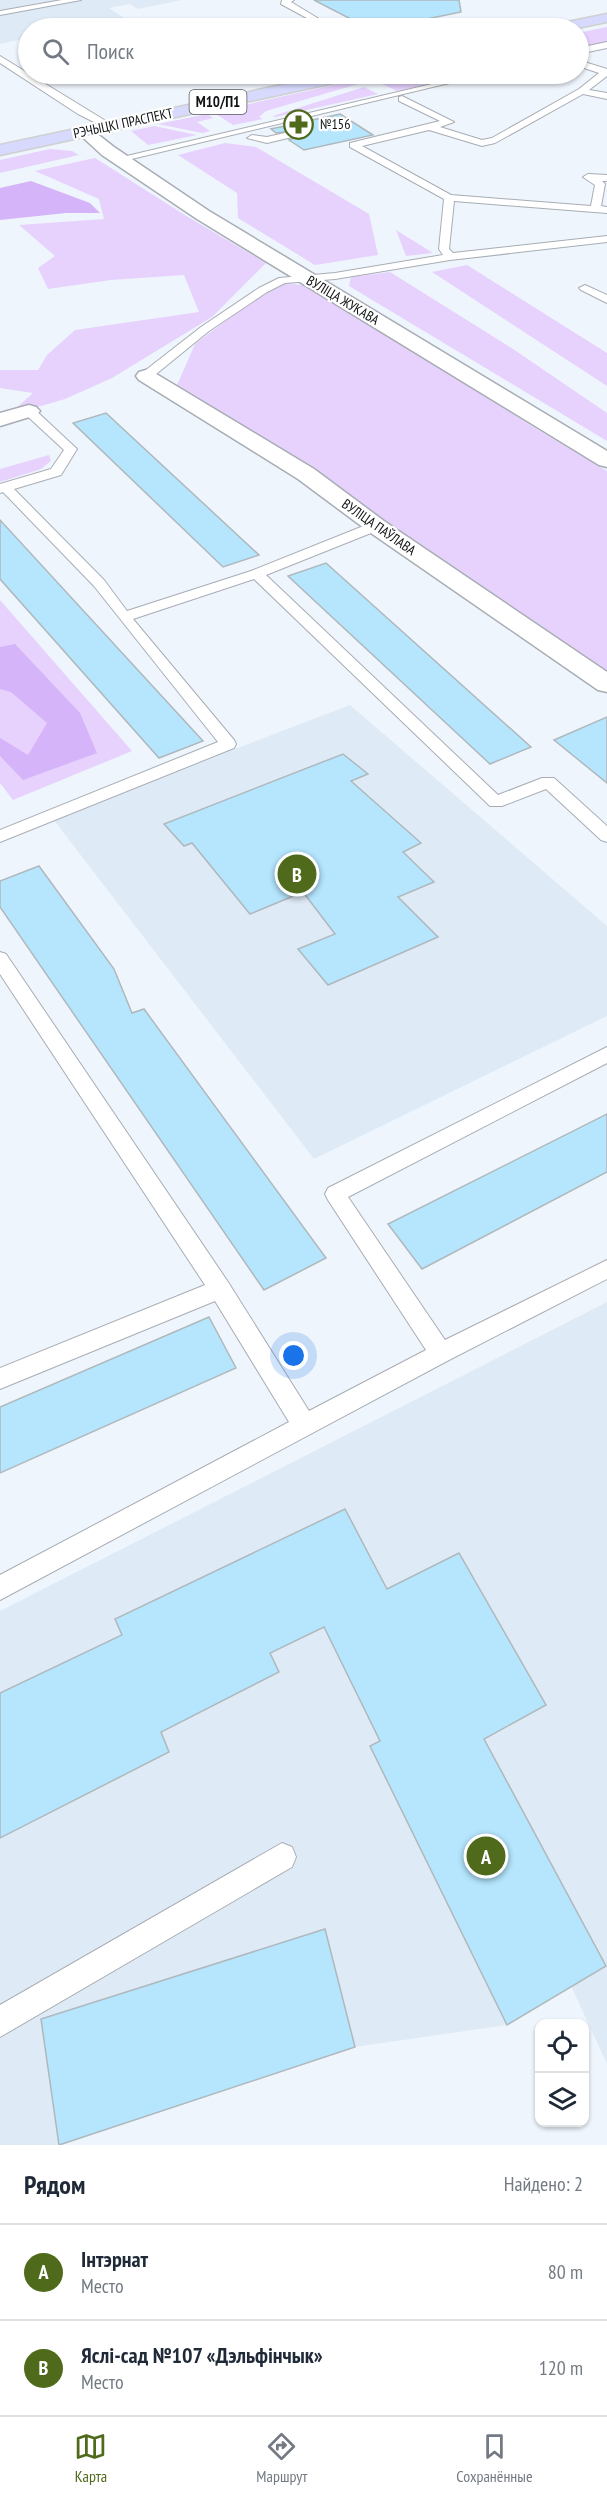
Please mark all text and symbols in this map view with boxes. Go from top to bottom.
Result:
search box [18,18,589,84]
icon: search [39,35,72,68]
text: Поиск [87,37,134,65]
road number: М10/П1 [190,90,246,114]
street label: РЭЧЫЦКІ ПРАСПЕКТ [72,104,175,142]
pharmacy icon: №156 [283,108,315,140]
place label: №156 [320,115,350,133]
street label: ВУЛІЦА ЖУКАВА [303,271,383,329]
street label: ВУЛІЦА ПАЎЛАВА [338,495,420,559]
pin: B [278,852,316,896]
your location [279,1341,308,1370]
pin: A [466,1834,506,1878]
map controls [535,2019,589,2127]
button: locate [535,2019,589,2073]
button: layers [535,2073,589,2127]
text: Рядом [24,2168,85,2201]
text: Найдено: 2 [504,2171,583,2197]
text: Інтэрнат [81,2245,148,2273]
text: A [38,2259,49,2285]
text: 80 m [548,2259,583,2285]
text: Место [81,2273,124,2299]
text: Яслі-сад №107 «Дэльфінчык» [81,2341,323,2369]
text: B [39,2355,48,2381]
text: 120 m [539,2355,583,2381]
text: Место [81,2369,124,2395]
tab: Карта [74,2430,107,2486]
tab: Маршрут [256,2430,307,2486]
tab: Сохранённые [456,2430,533,2486]

